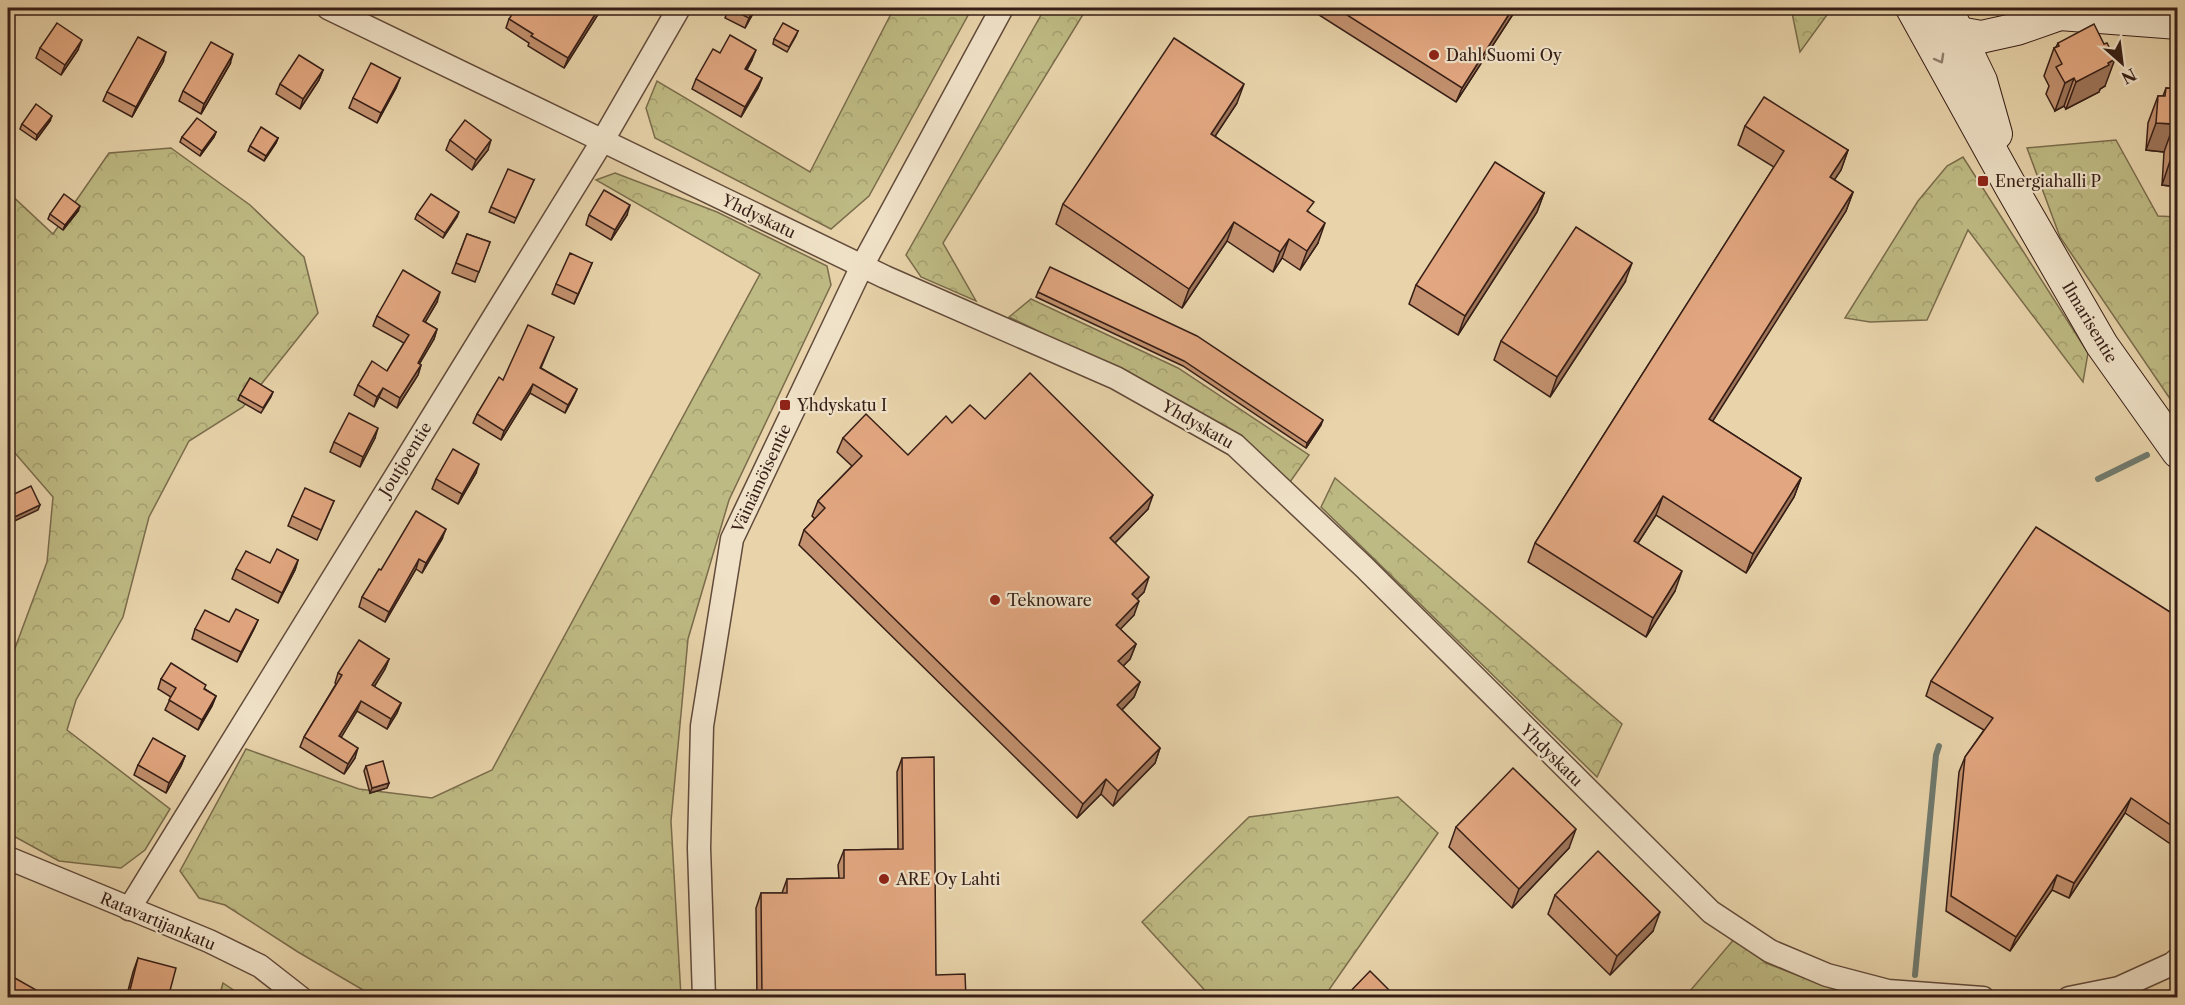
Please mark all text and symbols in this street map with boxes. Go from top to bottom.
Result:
north arrow [2092,33,2152,93]
place label: Dahl Suomi Oy [1446,45,1563,65]
marker: Dahl Suomi Oy [1427,48,1441,62]
one-way arrow [1933,53,1944,63]
text: N [2118,64,2140,88]
place label: Energiahalli P [1995,171,2102,191]
marker: Energiahalli P [1976,174,1990,188]
street label: Yhdyskatu [718,189,799,243]
street label: Ilmarisentie [2058,278,2122,366]
place label: Yhdyskatu I [796,395,887,415]
street label: Yhdyskatu [1158,395,1238,453]
marker: Yhdyskatu I [778,398,792,412]
street label: Joutjoentie [373,418,436,502]
street label: Väinämöisentie [727,421,795,536]
place label: Teknoware [1007,590,1092,610]
marker: Teknoware [988,593,1002,607]
street label: Yhdyskatu [1516,719,1587,790]
place label: ARE Oy Lahti [895,869,1000,889]
marker: ARE Oy Lahti [877,872,891,886]
street label: Ratavartijankatu [97,888,219,954]

